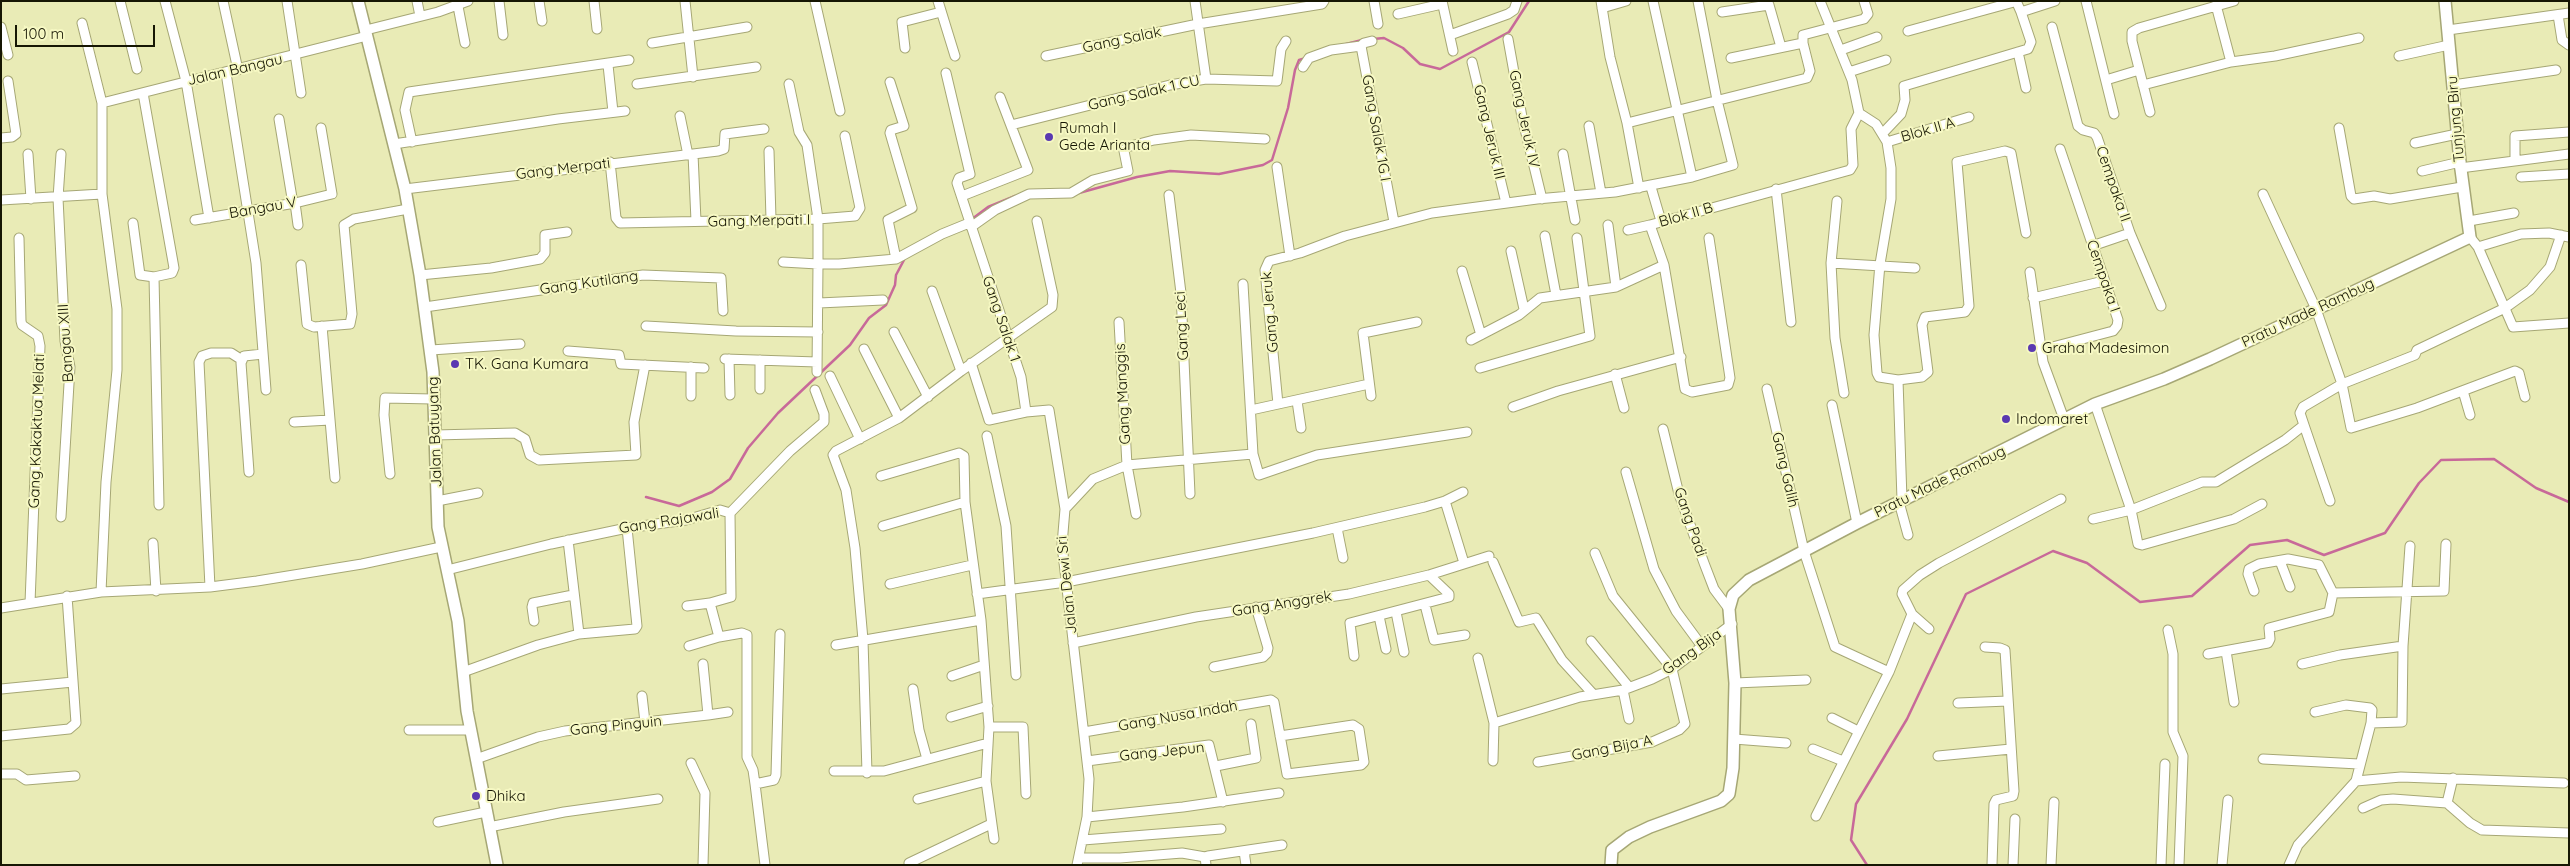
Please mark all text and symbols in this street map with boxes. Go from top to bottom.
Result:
scale bar [18,15,158,47]
street label: Gang Salak [1081,23,1163,57]
text: 100 m [23,24,64,43]
street label: Jalan Bangau [186,50,284,90]
street label: Gang Jeruk IV [1505,69,1543,169]
street label: Gang Salak 1 CU [1086,71,1202,115]
street label: Gang Salak 1G I [1358,73,1394,183]
street label: Tunjung Biru [2443,75,2469,163]
street label: Gang Jeruk III [1469,83,1509,181]
street label: Blok II A [1899,114,1957,146]
place label: Rumah I Gede Arianta [1059,119,1150,154]
marker: Rumah I Gede Arianta [1043,131,1055,143]
street label: Cempaka II [2092,144,2134,224]
street label: Gang Merpati [515,154,611,184]
street label: Bangau V [228,193,298,223]
street label: Blok II B [1657,199,1715,231]
street label: Gang Merpati I [707,211,811,231]
street label: Cempaka I [2082,238,2124,314]
street label: Gang Kutilang [539,267,639,299]
street label: Gang Jeruk [1257,271,1283,353]
street label: Gang Salak 1 [978,274,1024,364]
street label: Pratu Made Rambug [2239,274,2377,352]
street label: Gang Leci [1171,291,1193,361]
street label: Bangau XIII [54,303,78,383]
place label: Graha Madesimon [2042,339,2170,357]
marker: Graha Madesimon [2026,342,2038,354]
street label: Gang Manggis [1111,343,1135,445]
street label: Gang Kakaktua Melati [25,353,49,509]
place label: TK. Gana Kumara [465,355,589,373]
marker: TK. Gana Kumara [449,358,461,370]
street label: Jalan Batuyang [424,376,446,488]
place label: Indomaret [2016,410,2088,428]
marker: Indomaret [2000,413,2012,425]
street label: Gang Galih [1768,431,1802,509]
street label: Pratu Made Rambug [1871,442,2009,522]
street label: Gang Padi [1670,485,1710,559]
street label: Gang Rajawali [618,504,720,538]
street label: Jalan Dewi Sri [1053,535,1081,635]
street label: Gang Anggrek [1231,587,1333,621]
street label: Gang Bija [1659,625,1725,679]
street label: Gang Nusa Indah [1117,697,1239,735]
street label: Gang Pinguin [569,712,663,740]
street label: Gang Bija A [1570,731,1654,765]
street label: Gang Jepun [1119,739,1205,765]
place label: Dhika [486,787,526,805]
marker: Dhika [470,790,482,802]

